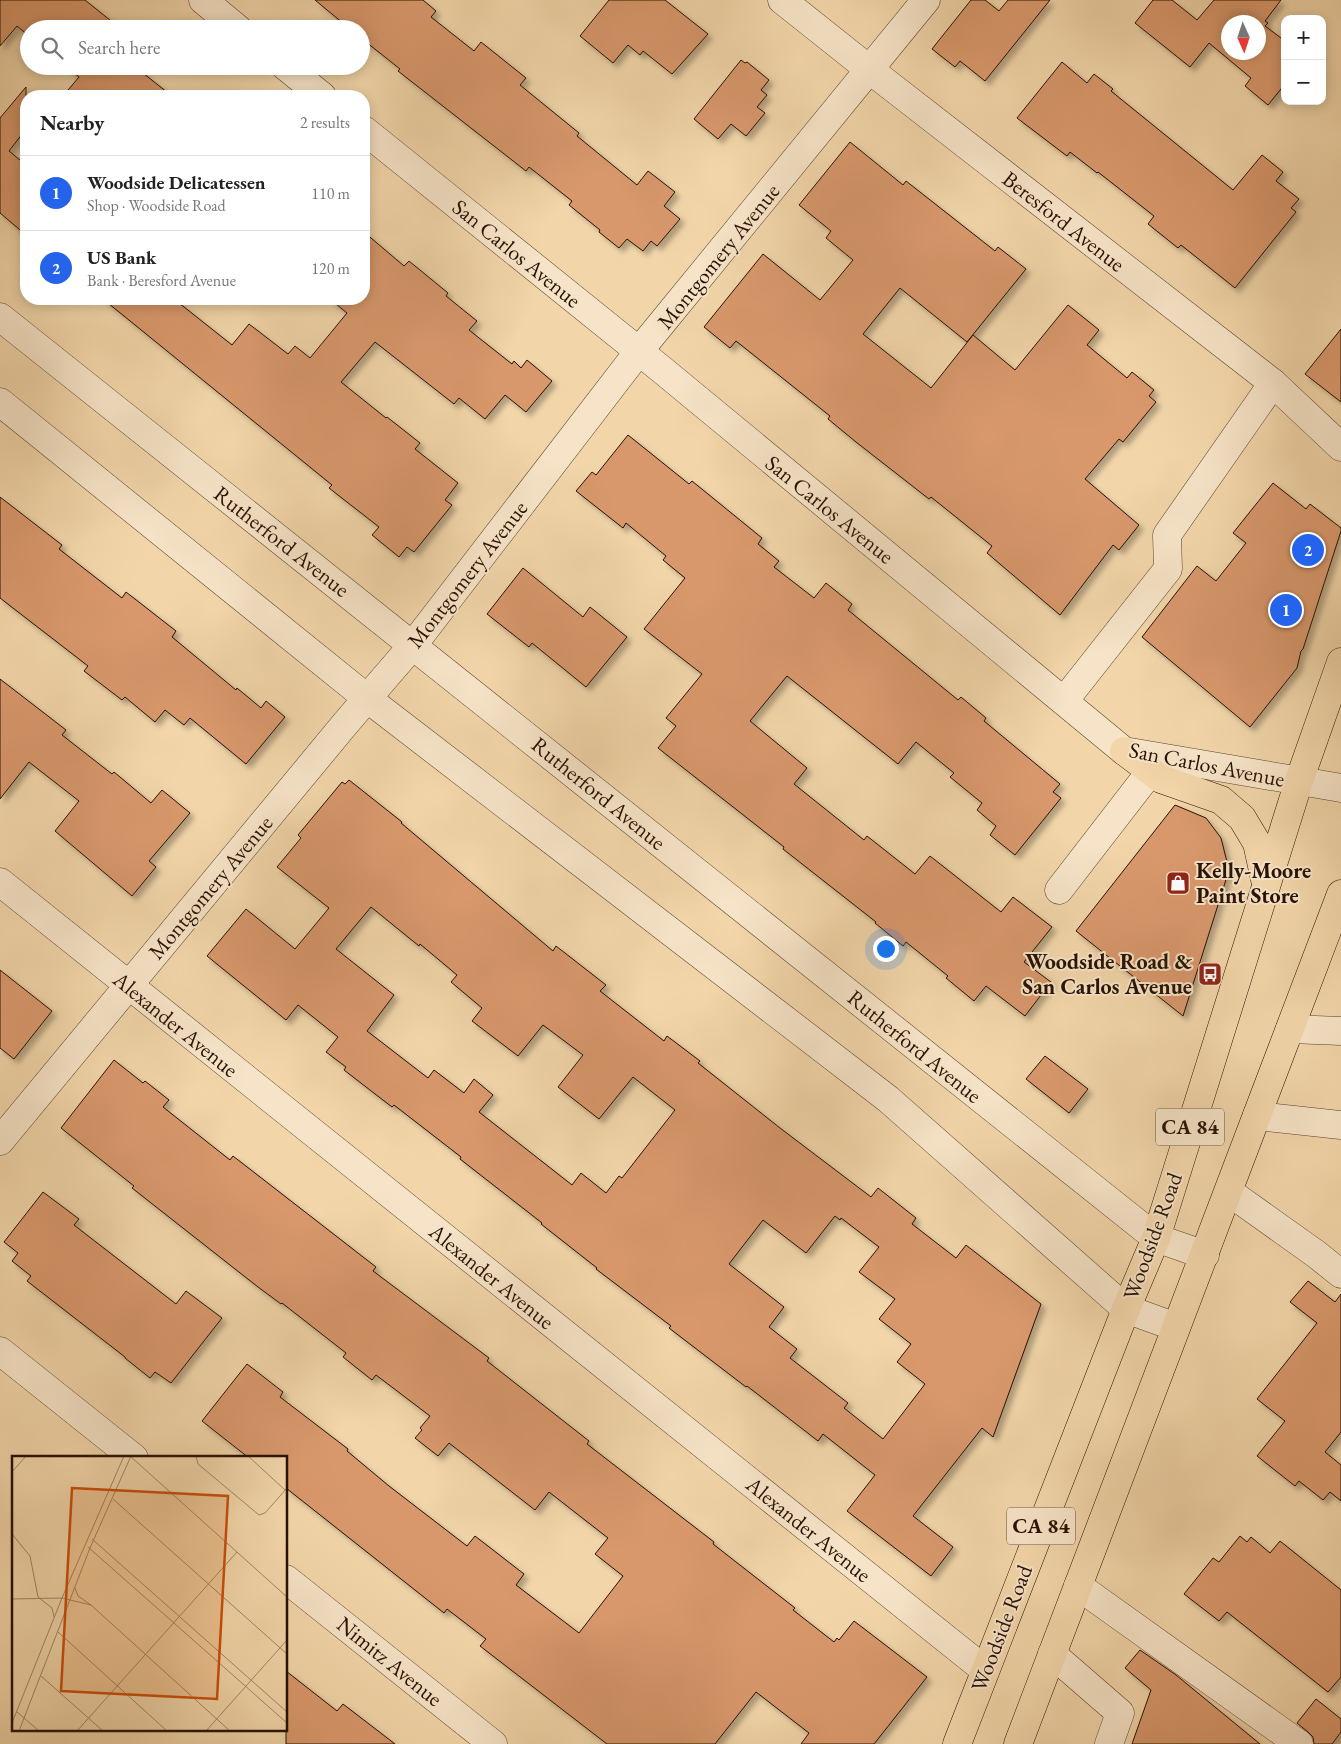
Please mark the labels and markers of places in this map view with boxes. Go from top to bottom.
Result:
pin: 2 [1292,531,1324,569]
pin: 1 [1270,591,1302,629]
place label: Kelly-Moore Paint Store [1196,856,1311,910]
shop icon: Kelly-Moore Paint Store [1165,870,1191,896]
place label: Woodside Road & San Carlos Avenue [1022,947,1192,1001]
bus stop icon: Woodside Road & San Carlos Avenue [1197,961,1223,987]

